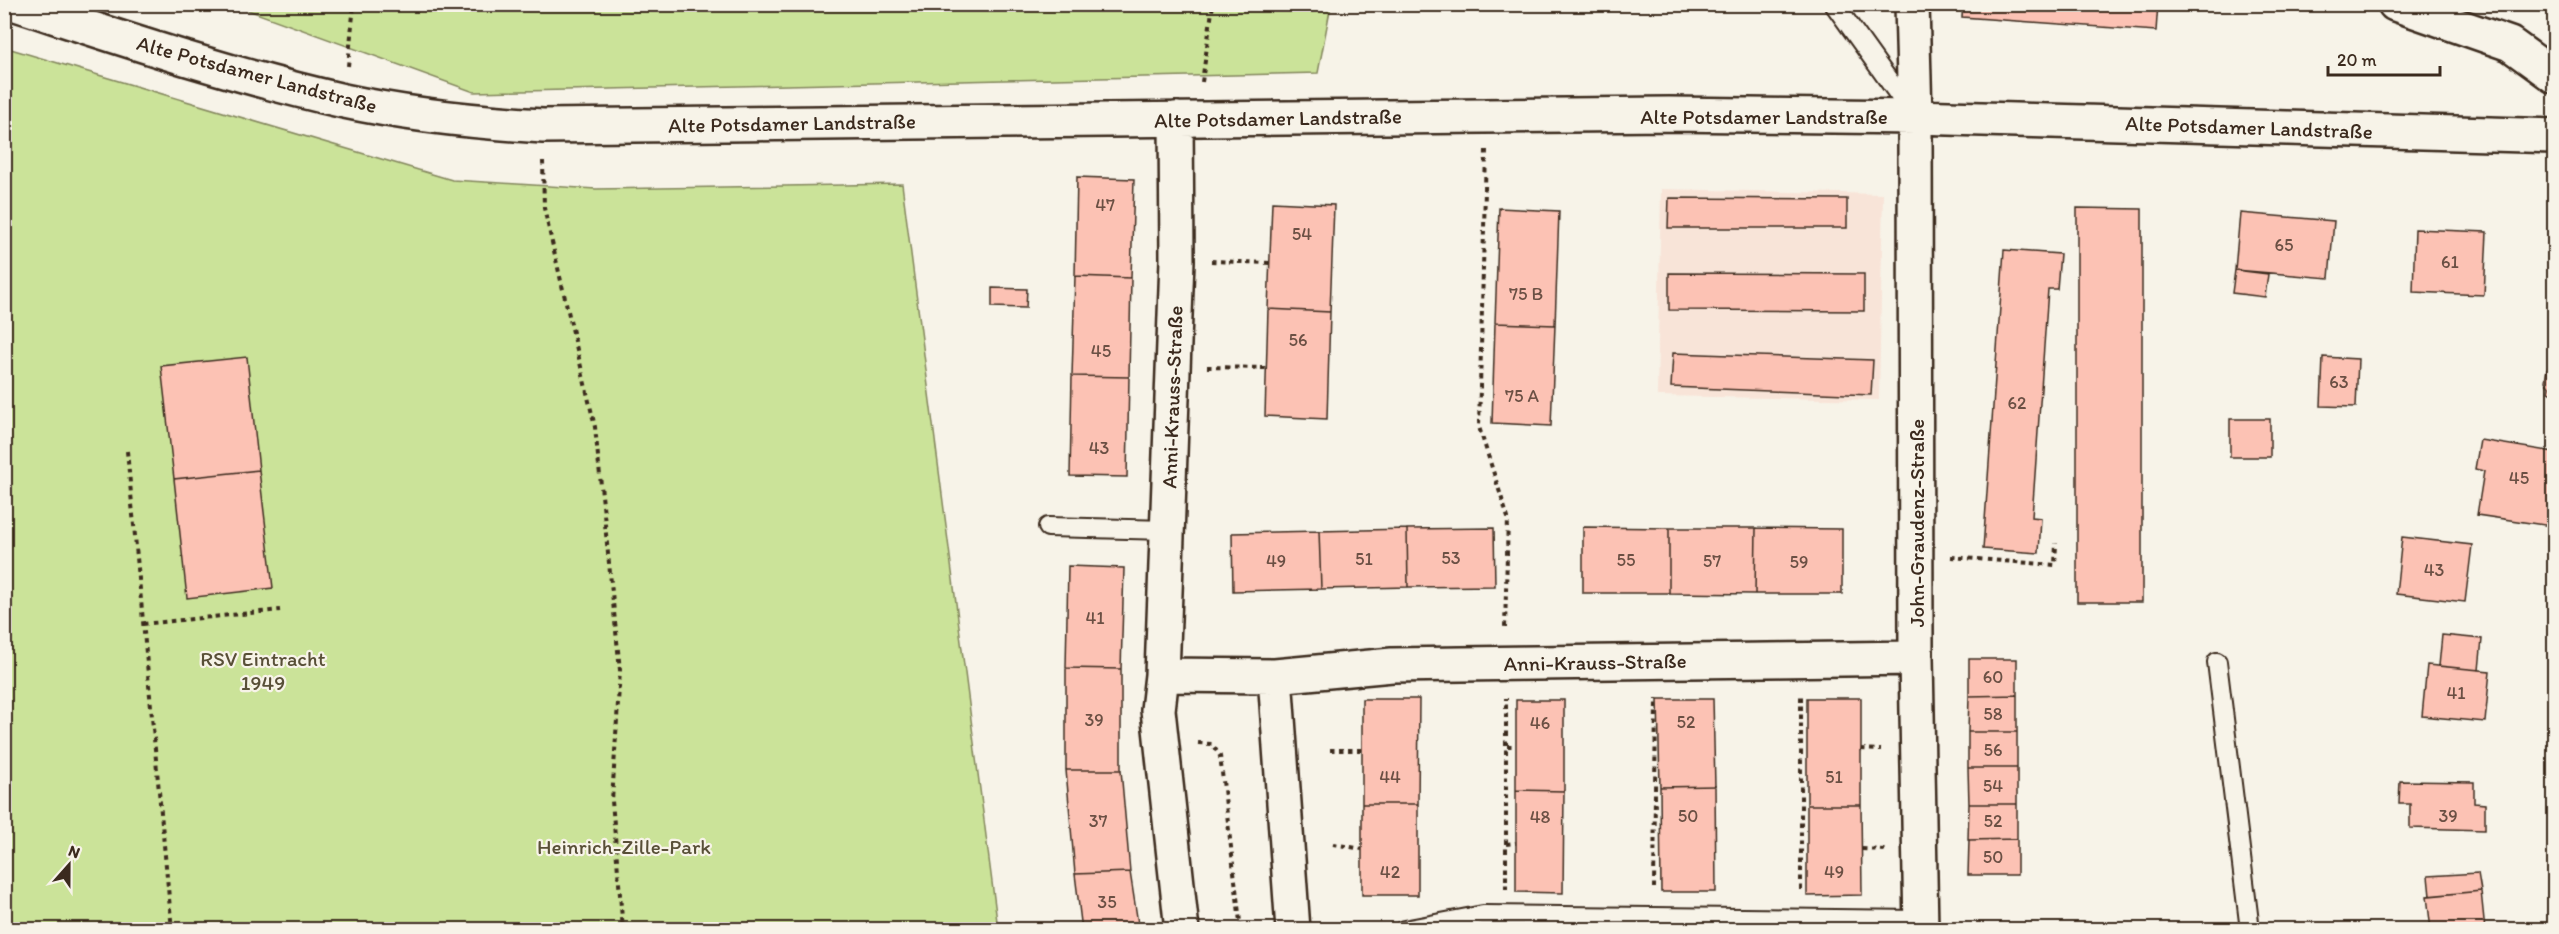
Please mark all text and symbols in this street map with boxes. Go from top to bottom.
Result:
street label: Alte Potsdamer Landstraße [134,30,380,118]
scale bar [2328,39,2440,77]
text: 20 m [2337,49,2377,71]
street label: Alte Potsdamer Landstraße [1154,103,1402,133]
street label: Alte Potsdamer Landstraße [1640,104,1888,129]
street label: Alte Potsdamer Landstraße [668,108,916,138]
street label: Alte Potsdamer Landstraße [2125,110,2373,144]
house number: 47 [1095,194,1115,216]
house number: 54 [1292,223,1312,245]
house number: 65 [2275,234,2293,256]
house number: 61 [2441,251,2459,273]
house number: 75 B [1509,283,1543,305]
street label: Anni-Krauss-Straße [1156,305,1188,489]
house number: 56 [1289,329,1307,351]
house number: 45 [1091,340,1111,362]
house number: 63 [2329,371,2349,393]
house number: 75 A [1505,385,1539,407]
house number: 62 [2008,392,2027,414]
street label: John-Graudenz-Straße [1904,419,1929,627]
house number: 43 [1089,437,1109,459]
house number: 45 [2509,467,2529,489]
house number: 53 [1441,547,1461,569]
house number: 51 [1355,548,1373,570]
house number: 55 [1617,549,1635,571]
house number: 49 [1266,550,1286,572]
house number: 57 [1703,550,1721,572]
house number: 59 [1790,551,1808,573]
house number: 43 [2424,559,2444,581]
house number: 41 [1085,607,1105,629]
park label: RSV Eintracht 1949 [200,646,326,695]
street label: Anni-Krauss-Straße [1503,648,1687,676]
house number: 60 [1983,666,2003,688]
house number: 41 [2446,682,2466,704]
house number: 58 [1983,703,2003,725]
house number: 39 [1084,709,1104,731]
house number: 52 [1677,711,1696,733]
house number: 46 [1530,712,1550,734]
house number: 56 [1984,739,2002,761]
house number: 44 [1379,766,1401,788]
house number: 51 [1825,766,1843,788]
house number: 54 [1983,775,2003,797]
house number: 50 [1678,805,1698,827]
house number: 39 [2438,805,2458,827]
house number: 48 [1530,806,1550,828]
house number: 37 [1089,810,1107,832]
house number: 52 [1984,810,2003,832]
park label: Heinrich-Zille-Park [537,834,711,859]
north arrow [39,835,99,895]
text: N [66,841,83,862]
house number: 50 [1983,846,2003,868]
house number: 42 [1380,861,1401,883]
house number: 49 [1824,861,1844,883]
house number: 35 [1097,891,1117,913]

